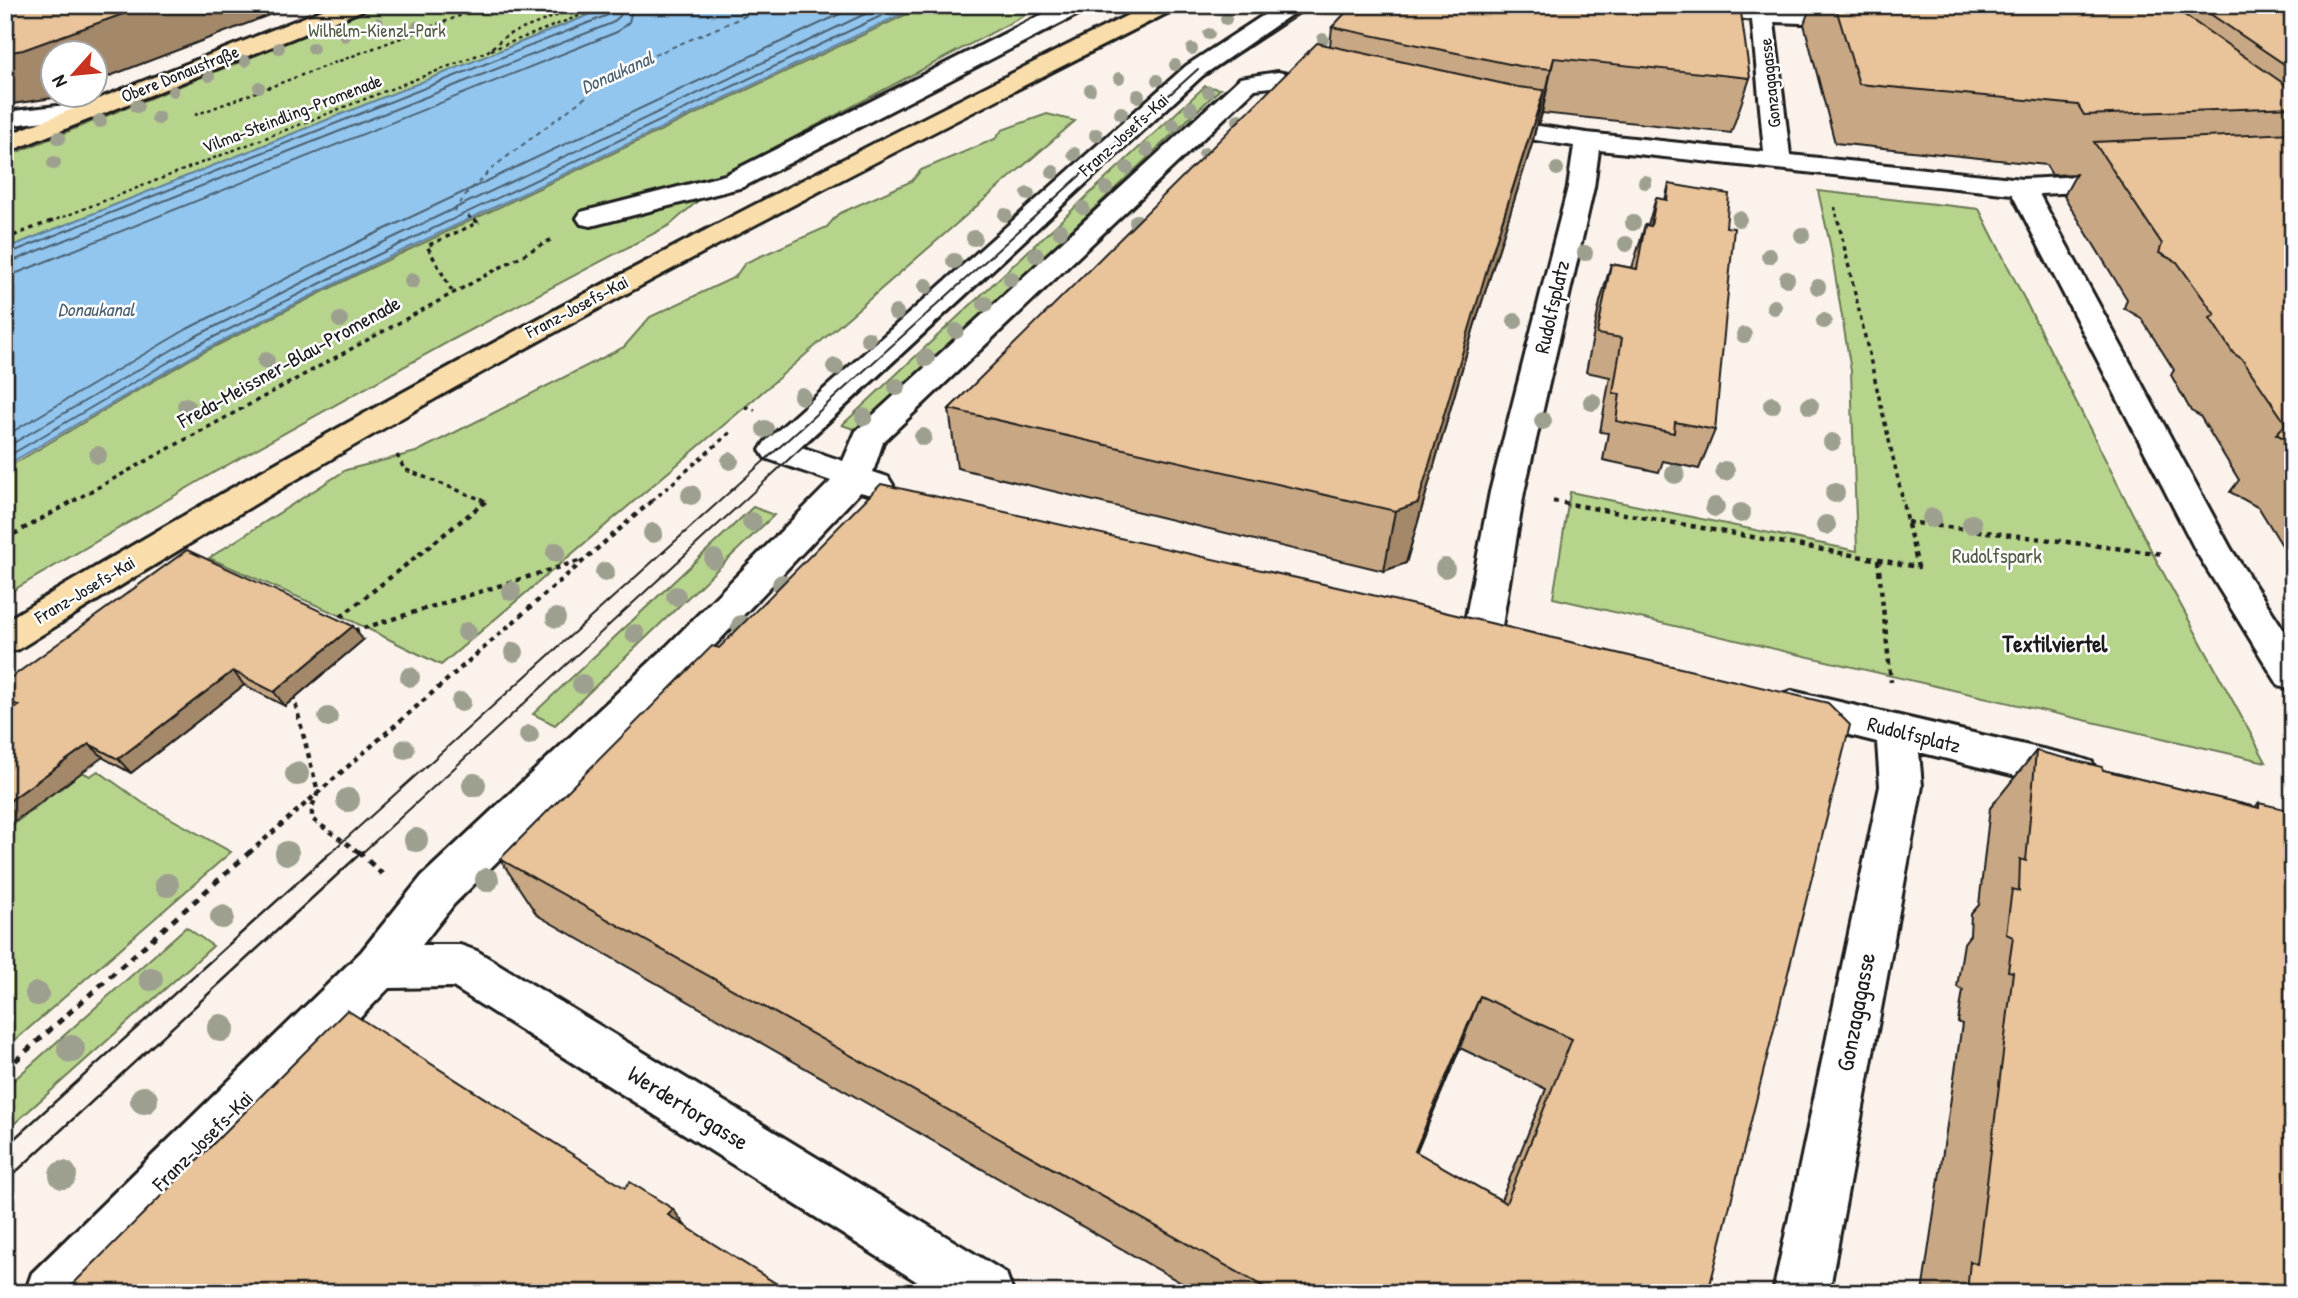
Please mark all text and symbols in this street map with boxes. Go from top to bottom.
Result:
park label: Wilhelm-Kienzl-Park [308,18,446,43]
street label: Gonzagagasse [1752,37,1787,129]
north arrow [38,38,108,108]
street label: Obere Donaustraße [117,39,242,109]
water label: Donaukanal [577,44,658,99]
street label: Vilma-Steindling-Promenade [199,68,385,159]
text: N [45,71,73,92]
street label: Franz-Josefs-Kai [1073,88,1174,182]
street label: Rudolfsplatz [1527,257,1576,356]
street label: Franz-Josefs-Kai [520,269,633,345]
street label: Freda-Meissner-Blau-Promenade [171,288,405,435]
water label: Donaukanal [58,296,135,322]
park label: Rudolfspark [1952,541,2042,570]
street label: Franz-Josefs-Kai [29,550,140,630]
district label: Textilviertel [2002,628,2108,659]
street label: Rudolfsplatz [1865,709,1964,760]
street label: Gonzagagasse [1828,949,1882,1074]
street label: Werdertorgasse [622,1057,755,1157]
street label: Franz-Josefs-Kai [145,1084,260,1198]

